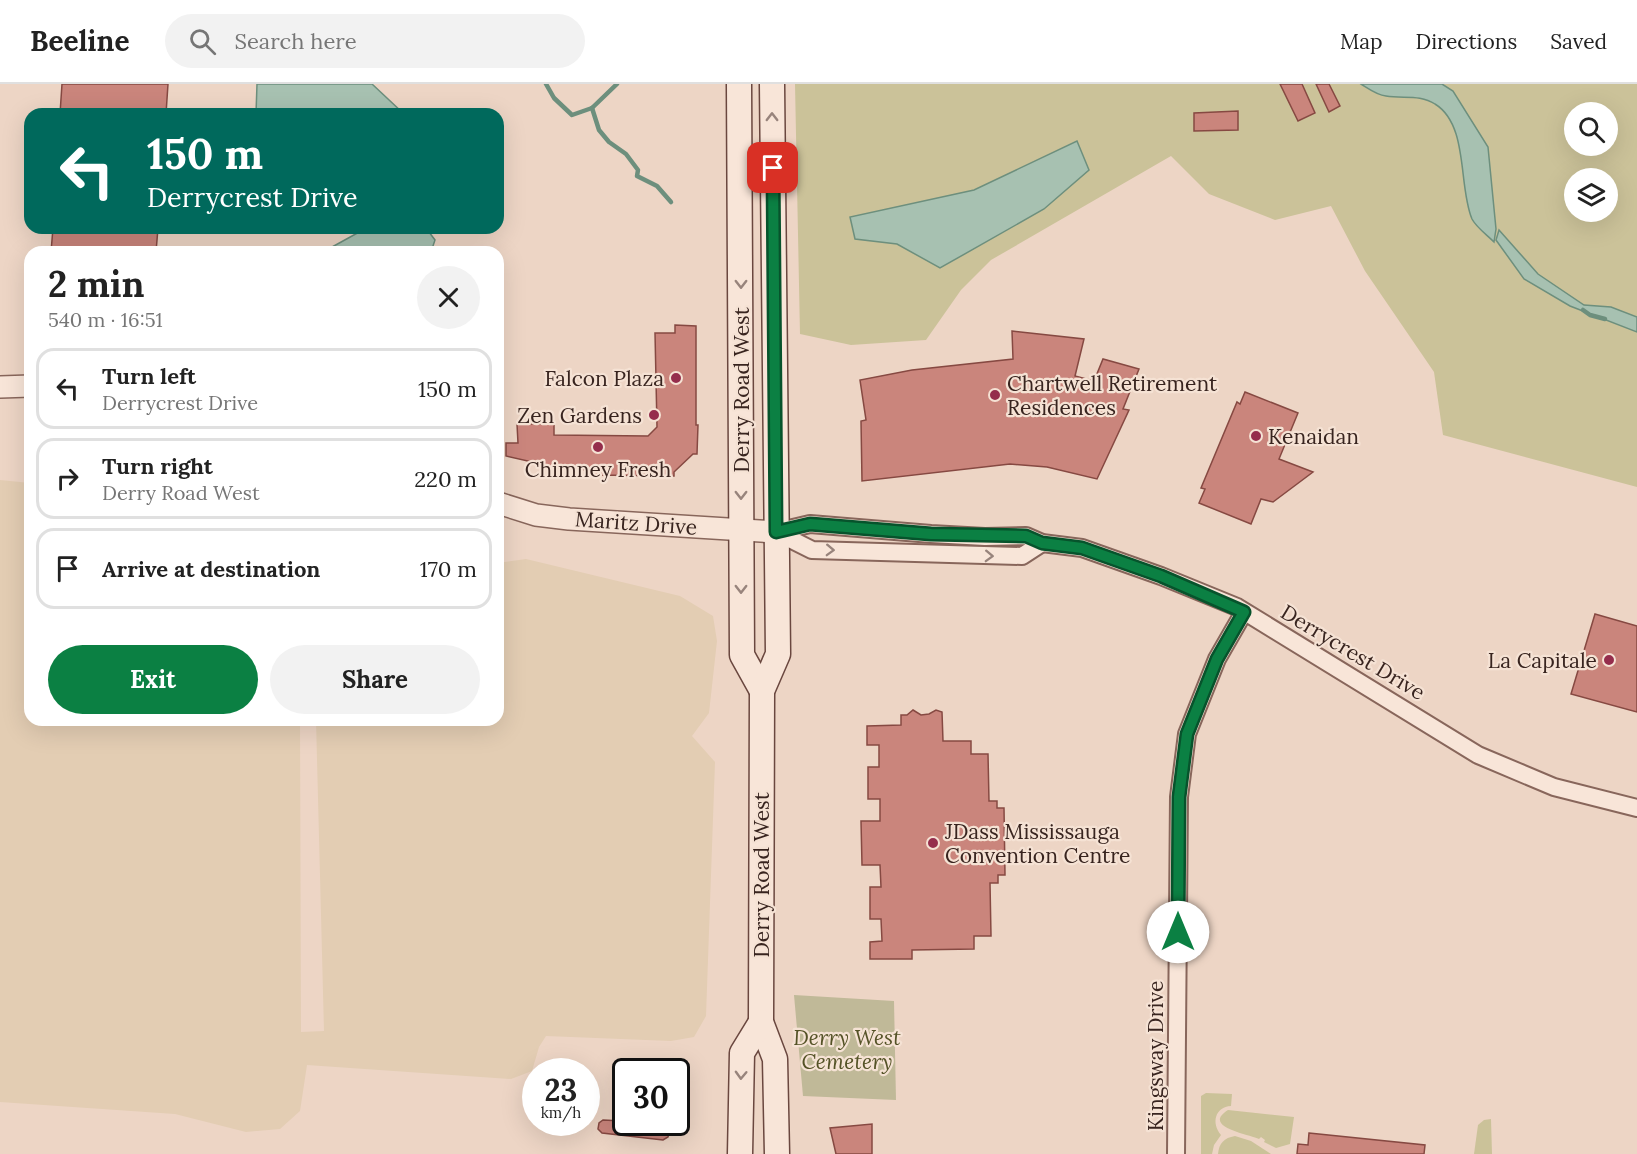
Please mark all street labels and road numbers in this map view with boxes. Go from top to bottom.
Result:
street label: Derry Road West [728,306,755,473]
street label: Maritz Drive [574,505,698,541]
street label: Derrycrest Drive [1276,598,1430,706]
street label: Derry Road West [748,791,775,958]
street label: Kingsway Drive [1142,981,1169,1131]

